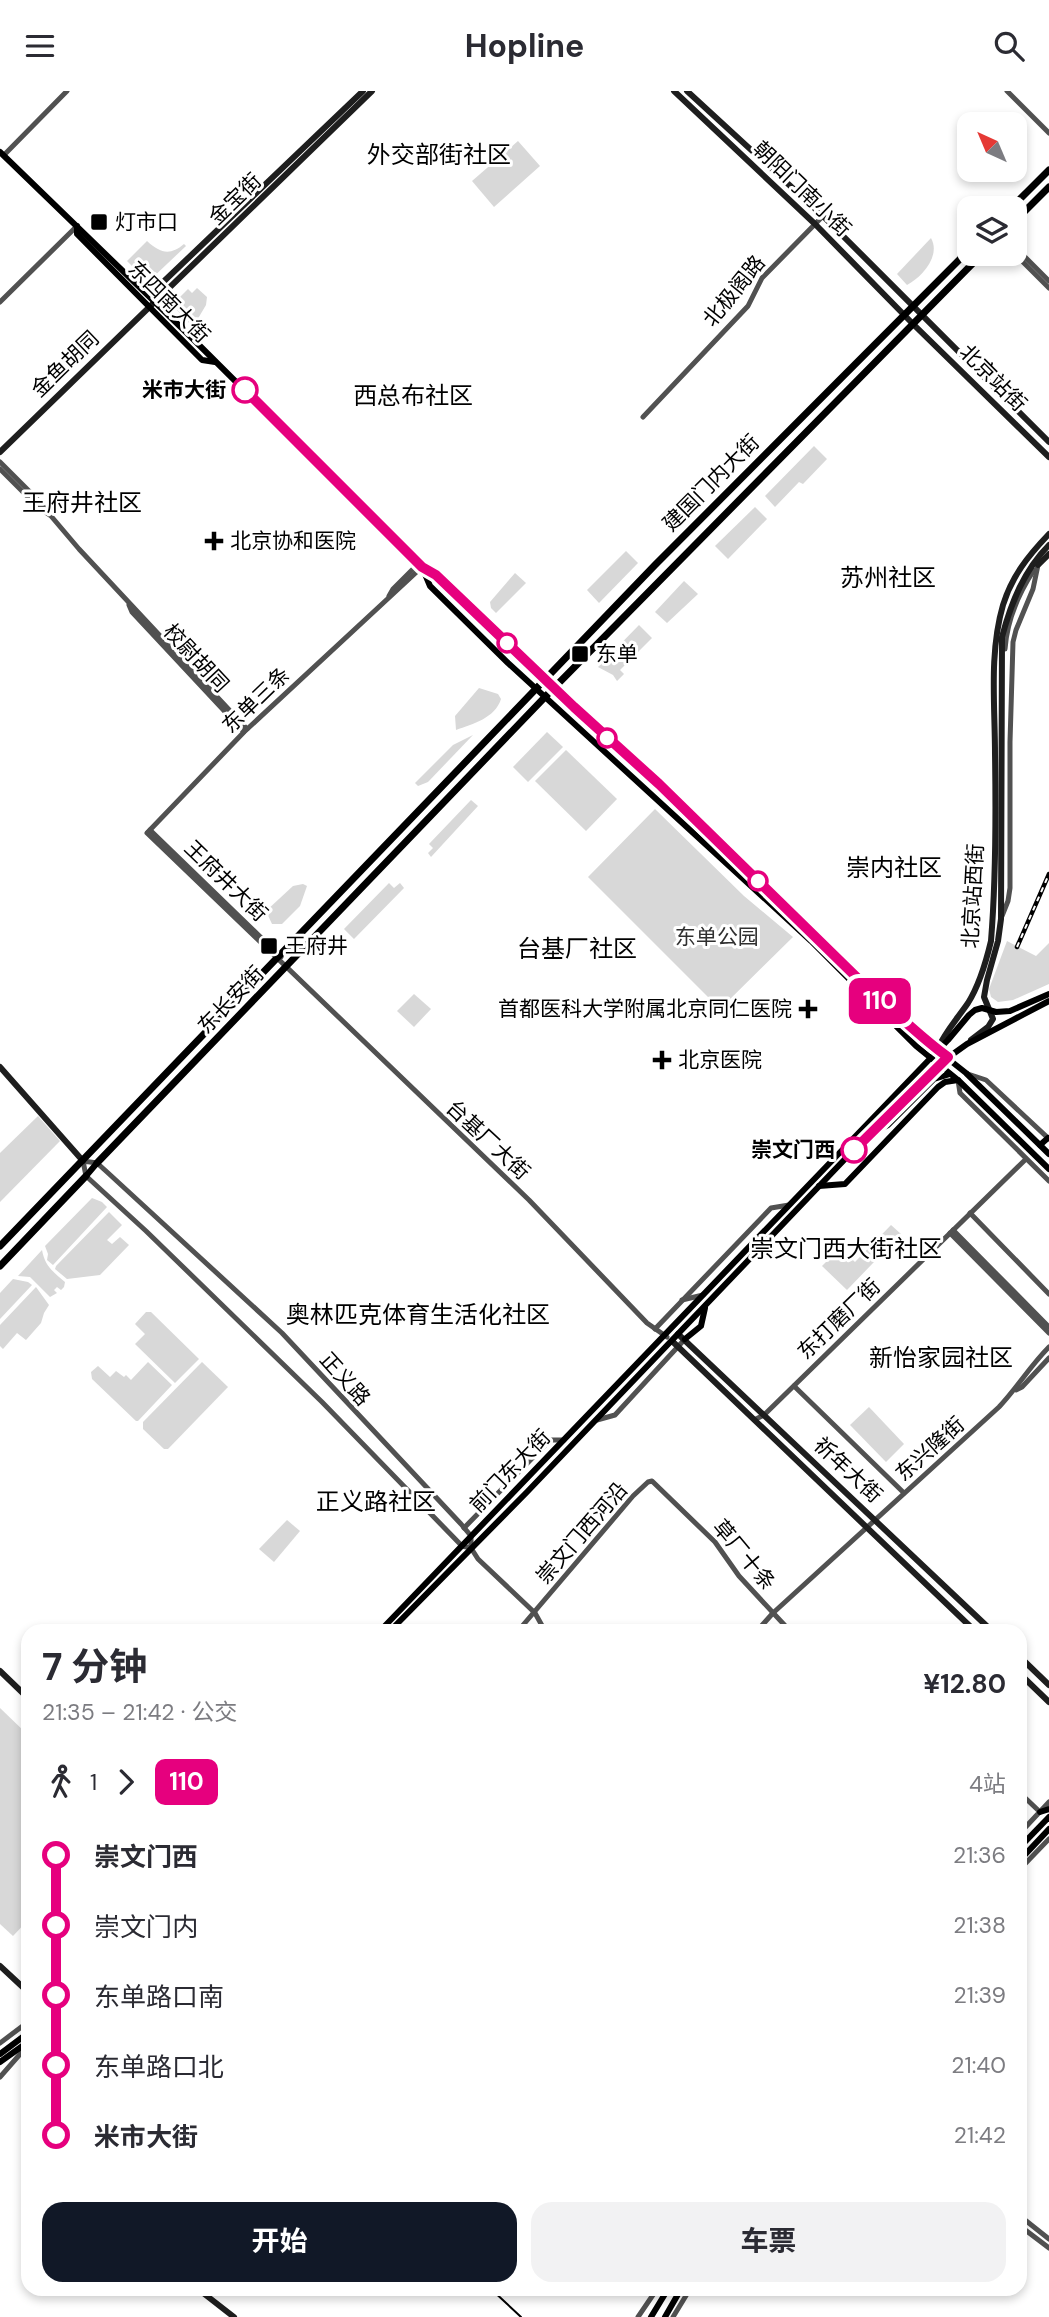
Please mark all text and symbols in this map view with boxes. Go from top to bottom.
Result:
text: Hopline [465,25,584,67]
icon: menu [21,27,59,65]
icon: search [990,27,1028,65]
north arrow [957,112,1027,182]
map controls [957,112,1027,266]
street label: 朝阳门南小街 [747,135,857,243]
district label: 外交部街社区 [367,139,511,170]
street label: 金宝街 [203,167,267,231]
button: layers [957,196,1027,266]
place label: 灯市口 [115,208,178,236]
marker: 灯市口 [89,212,109,232]
street label: 北极阁路 [697,250,771,332]
street label: 东四南大街 [122,255,216,349]
street label: 金鱼胡同 [25,325,105,403]
street label: 北京站街 [953,338,1033,418]
place label: 米市大街 [142,376,226,404]
marker: 米市大街 [232,377,258,403]
district label: 西总布社区 [353,380,473,411]
street label: 建国门内大街 [657,429,765,537]
district label: 王府井社区 [22,487,142,518]
place label: 北京协和医院 [230,527,356,555]
marker: 北京协和医院 [204,531,224,551]
district label: 苏州社区 [840,562,936,593]
street label: 校尉胡同 [157,618,235,698]
unlabelled marker [497,633,517,653]
place label: 东单 [596,640,638,668]
marker: 东单 [570,644,590,664]
street label: 东单三条 [216,661,296,739]
unlabelled marker [597,728,617,748]
street label: 王府井大街 [179,834,273,928]
street label: 北京站西街 [956,843,990,949]
district label: 崇内社区 [846,852,942,883]
unlabelled marker [748,871,768,891]
park label: 东单公园 [675,923,759,951]
place label: 王府井 [285,932,348,960]
district label: 台基厂社区 [517,933,637,964]
marker: 王府井 [259,936,279,956]
street label: 东长安街 [192,960,270,1040]
line badge: 110 [840,978,920,1024]
text: 110 [863,985,897,1016]
place label: 首都医科大学附属北京同仁医院 [498,995,792,1023]
marker: 首都医科大学附属北京同仁医院 [798,999,818,1019]
place label: 北京医院 [678,1046,762,1074]
marker: 北京医院 [652,1050,672,1070]
street label: 台基厂大街 [440,1094,536,1186]
place label: 崇文门西 [751,1136,835,1164]
marker: 崇文门西 [841,1137,867,1163]
district label: 崇文门西大街社区 [750,1233,942,1264]
street label: 东打磨厂街 [792,1272,886,1366]
district label: 奥林匹克体育生活化社区 [286,1299,550,1330]
district label: 新怡家园社区 [869,1342,1013,1373]
street label: 正义路 [314,1346,376,1412]
street label: 东兴隆街 [889,1410,971,1488]
street label: 前门东大街 [463,1424,557,1518]
street label: 祈年大街 [808,1431,888,1509]
street label: 崇文门西河沿 [530,1476,634,1590]
district label: 正义路社区 [316,1486,436,1517]
street label: 草厂十条 [706,1514,782,1596]
text: 7 分钟 [42,1642,147,1692]
text: ¥12.80 [923,1667,1006,1701]
text: 21:35 – 21:42 · 公交 [42,1697,237,1727]
icon: walk [42,1763,80,1801]
icon: forward [107,1763,145,1801]
text: 110 [169,1766,204,1797]
text: 1 [90,1767,97,1797]
text: 4站 [969,1769,1006,1799]
text: 崇文门西 [94,1840,198,1874]
text: 21:36 [953,1840,1006,1870]
text: 崇文门内 [94,1910,198,1944]
text: 21:38 [953,1910,1006,1940]
text: 东单路口南 [94,1980,224,2014]
text: 21:39 [954,1980,1006,2010]
text: 东单路口北 [94,2050,224,2084]
text: 21:40 [951,2050,1006,2080]
text: 米市大街 [94,2120,198,2154]
text: 21:42 [954,2120,1006,2150]
button: 开始 [42,2202,517,2282]
button: 车票 [531,2202,1006,2282]

